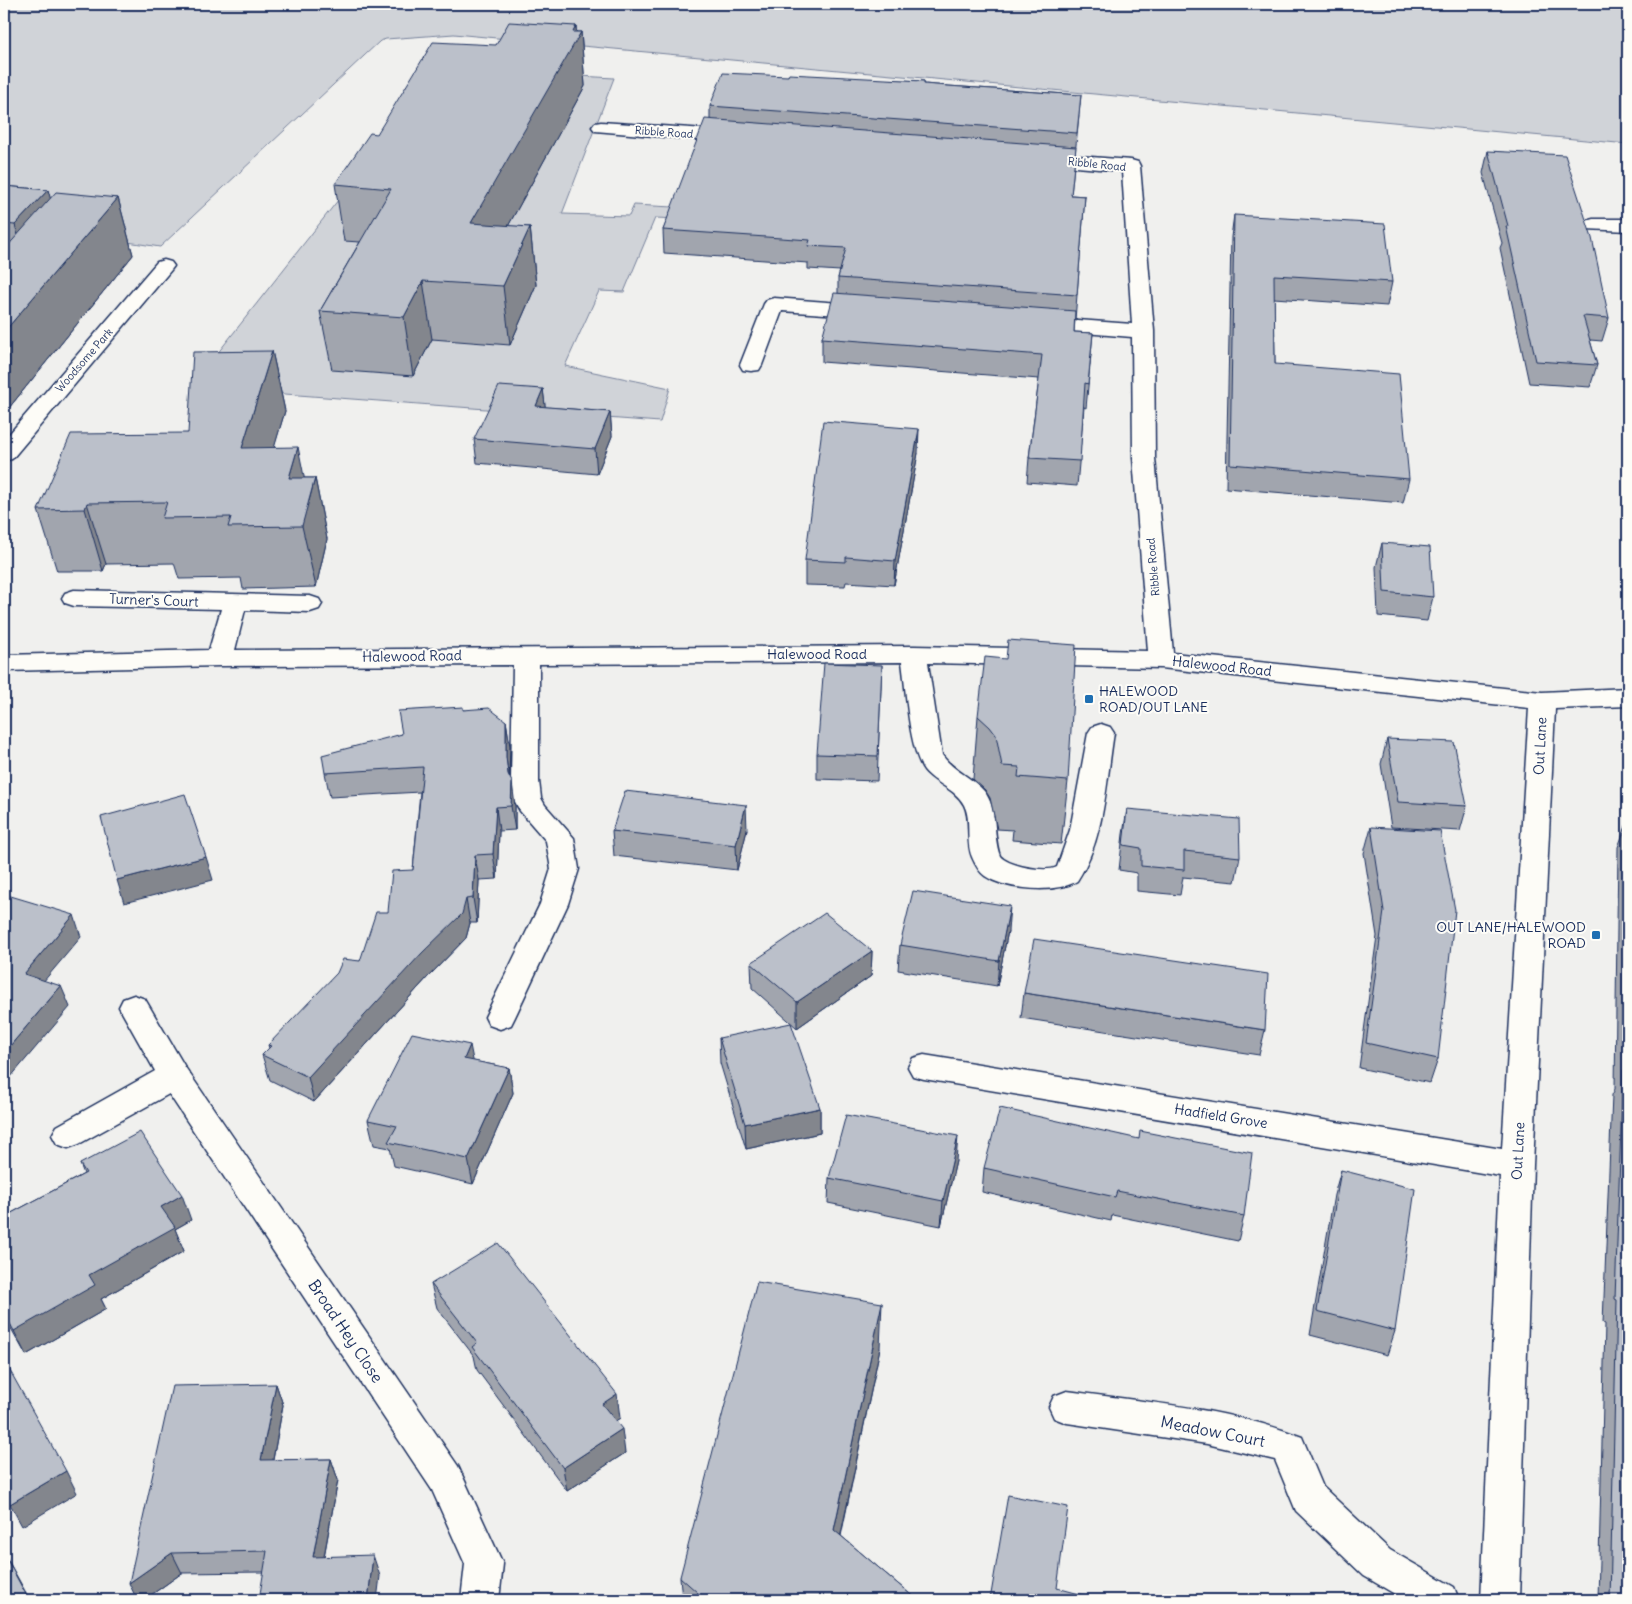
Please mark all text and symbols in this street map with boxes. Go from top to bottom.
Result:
street label: Ribble Road [634,123,694,141]
street label: Ribble Road [1067,154,1127,174]
street label: Woodsome Park [52,325,116,395]
street label: Ribble Road [1143,537,1163,597]
street label: Turner's Court [109,589,199,611]
street label: Halewood Road [767,645,867,663]
street label: Halewood Road [362,646,462,666]
street label: Halewood Road [1171,652,1273,680]
place label: HALEWOOD ROAD/OUT LANE [1099,682,1208,716]
marker: HALEWOOD ROAD/OUT LANE [1083,693,1095,705]
street label: Out Lane [1529,716,1551,776]
place label: OUT LANE/HALEWOOD ROAD [1436,918,1586,952]
marker: OUT LANE/HALEWOOD ROAD [1590,929,1602,941]
street label: Hadfield Grove [1173,1100,1269,1132]
street label: Out Lane [1507,1121,1529,1181]
street label: Broad Hey Close [304,1276,388,1386]
street label: Meadow Court [1159,1411,1268,1451]

